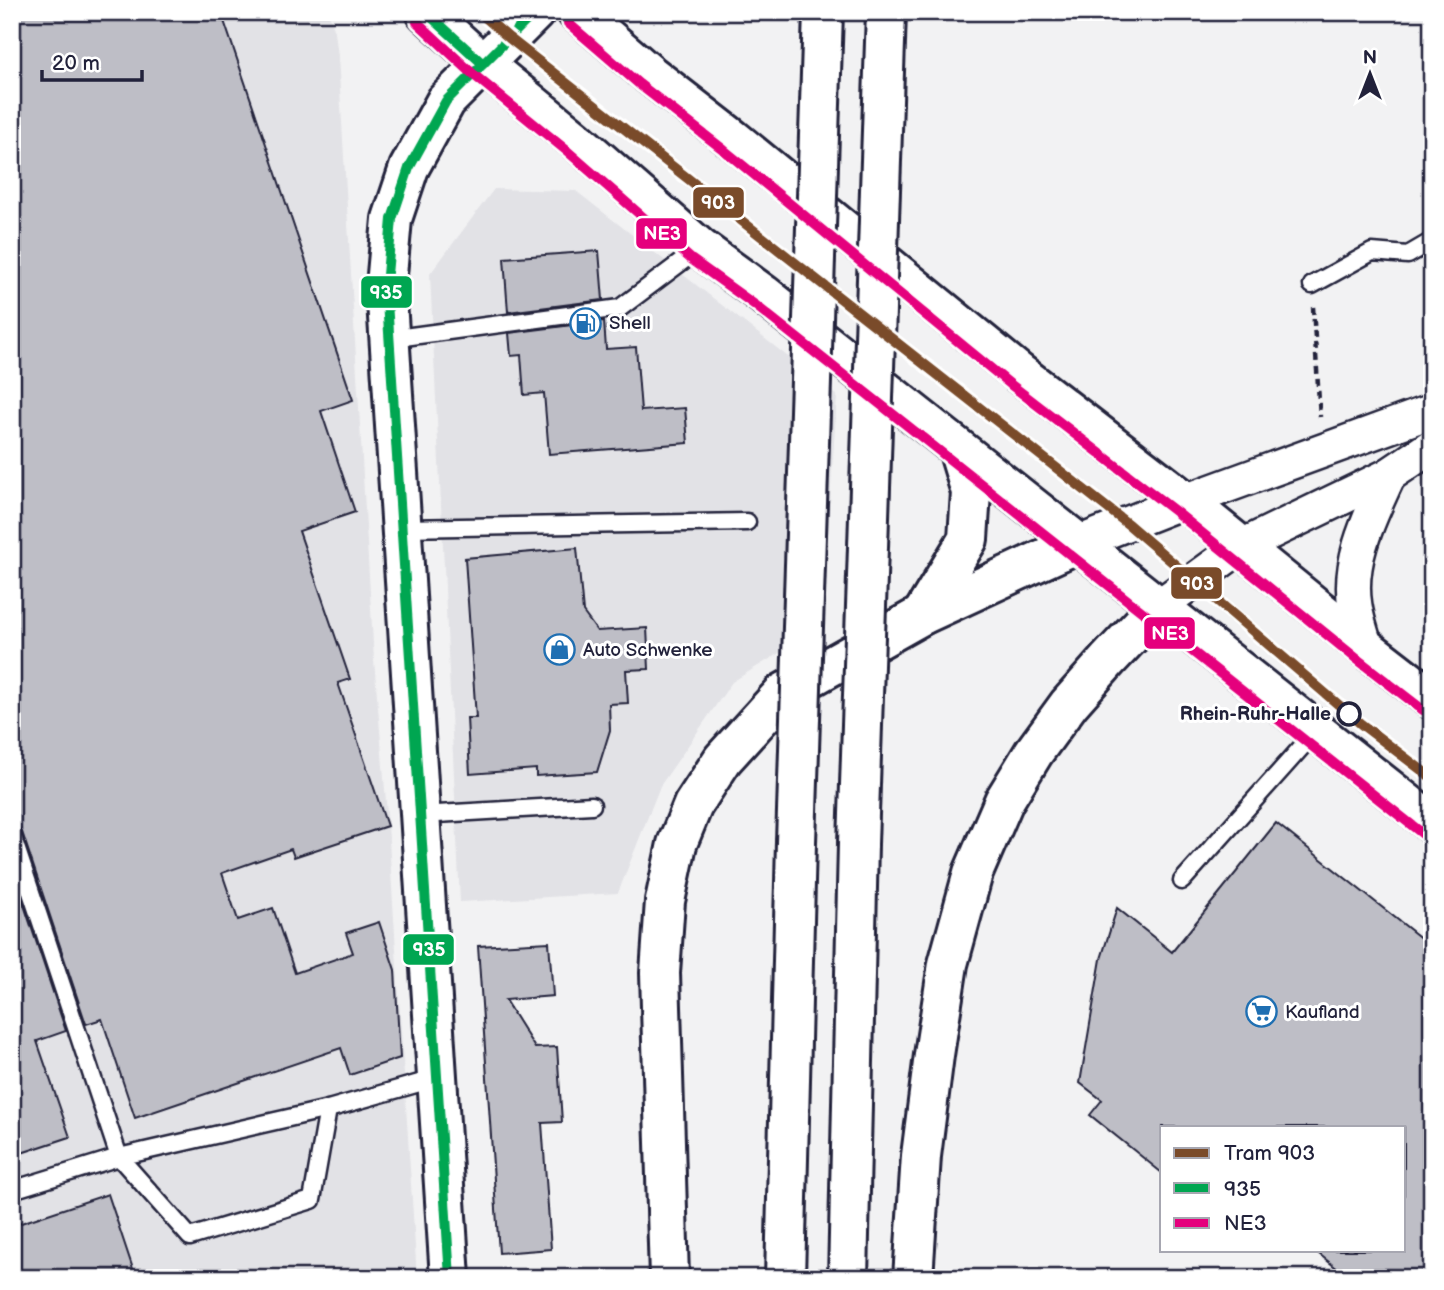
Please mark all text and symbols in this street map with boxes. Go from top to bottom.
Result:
scale bar [42,38,142,82]
north arrow [1336,38,1406,108]
text: N [1363,47,1377,70]
text: 20 m [52,51,100,76]
line badge: 903 [692,186,745,219]
text: 903 [701,192,735,215]
line badge: NE3 [635,217,688,250]
text: NE3 [643,223,681,246]
line badge: 935 [360,275,413,309]
text: 935 [369,282,403,305]
fuel station icon: Shell [569,306,603,340]
place label: Shell [609,312,651,335]
line badge: 903 [1170,566,1223,600]
text: 903 [1180,573,1214,596]
line badge: NE3 [1143,616,1196,650]
text: NE3 [1151,623,1189,646]
shop icon: Auto Schwenke [543,633,577,667]
place label: Auto Schwenke [583,639,713,662]
marker: Rhein-Ruhr-Halle [1337,702,1361,726]
place label: Rhein-Ruhr-Halle [1180,703,1331,726]
line badge: 935 [402,933,455,966]
text: 935 [412,939,446,962]
supermarket icon: Kaufland [1245,995,1279,1029]
place label: Kaufland [1285,1001,1360,1024]
legend [1160,1126,1406,1252]
text: Tram 903 [1224,1141,1315,1166]
text: 935 [1224,1177,1261,1202]
text: NE3 [1224,1211,1267,1236]

